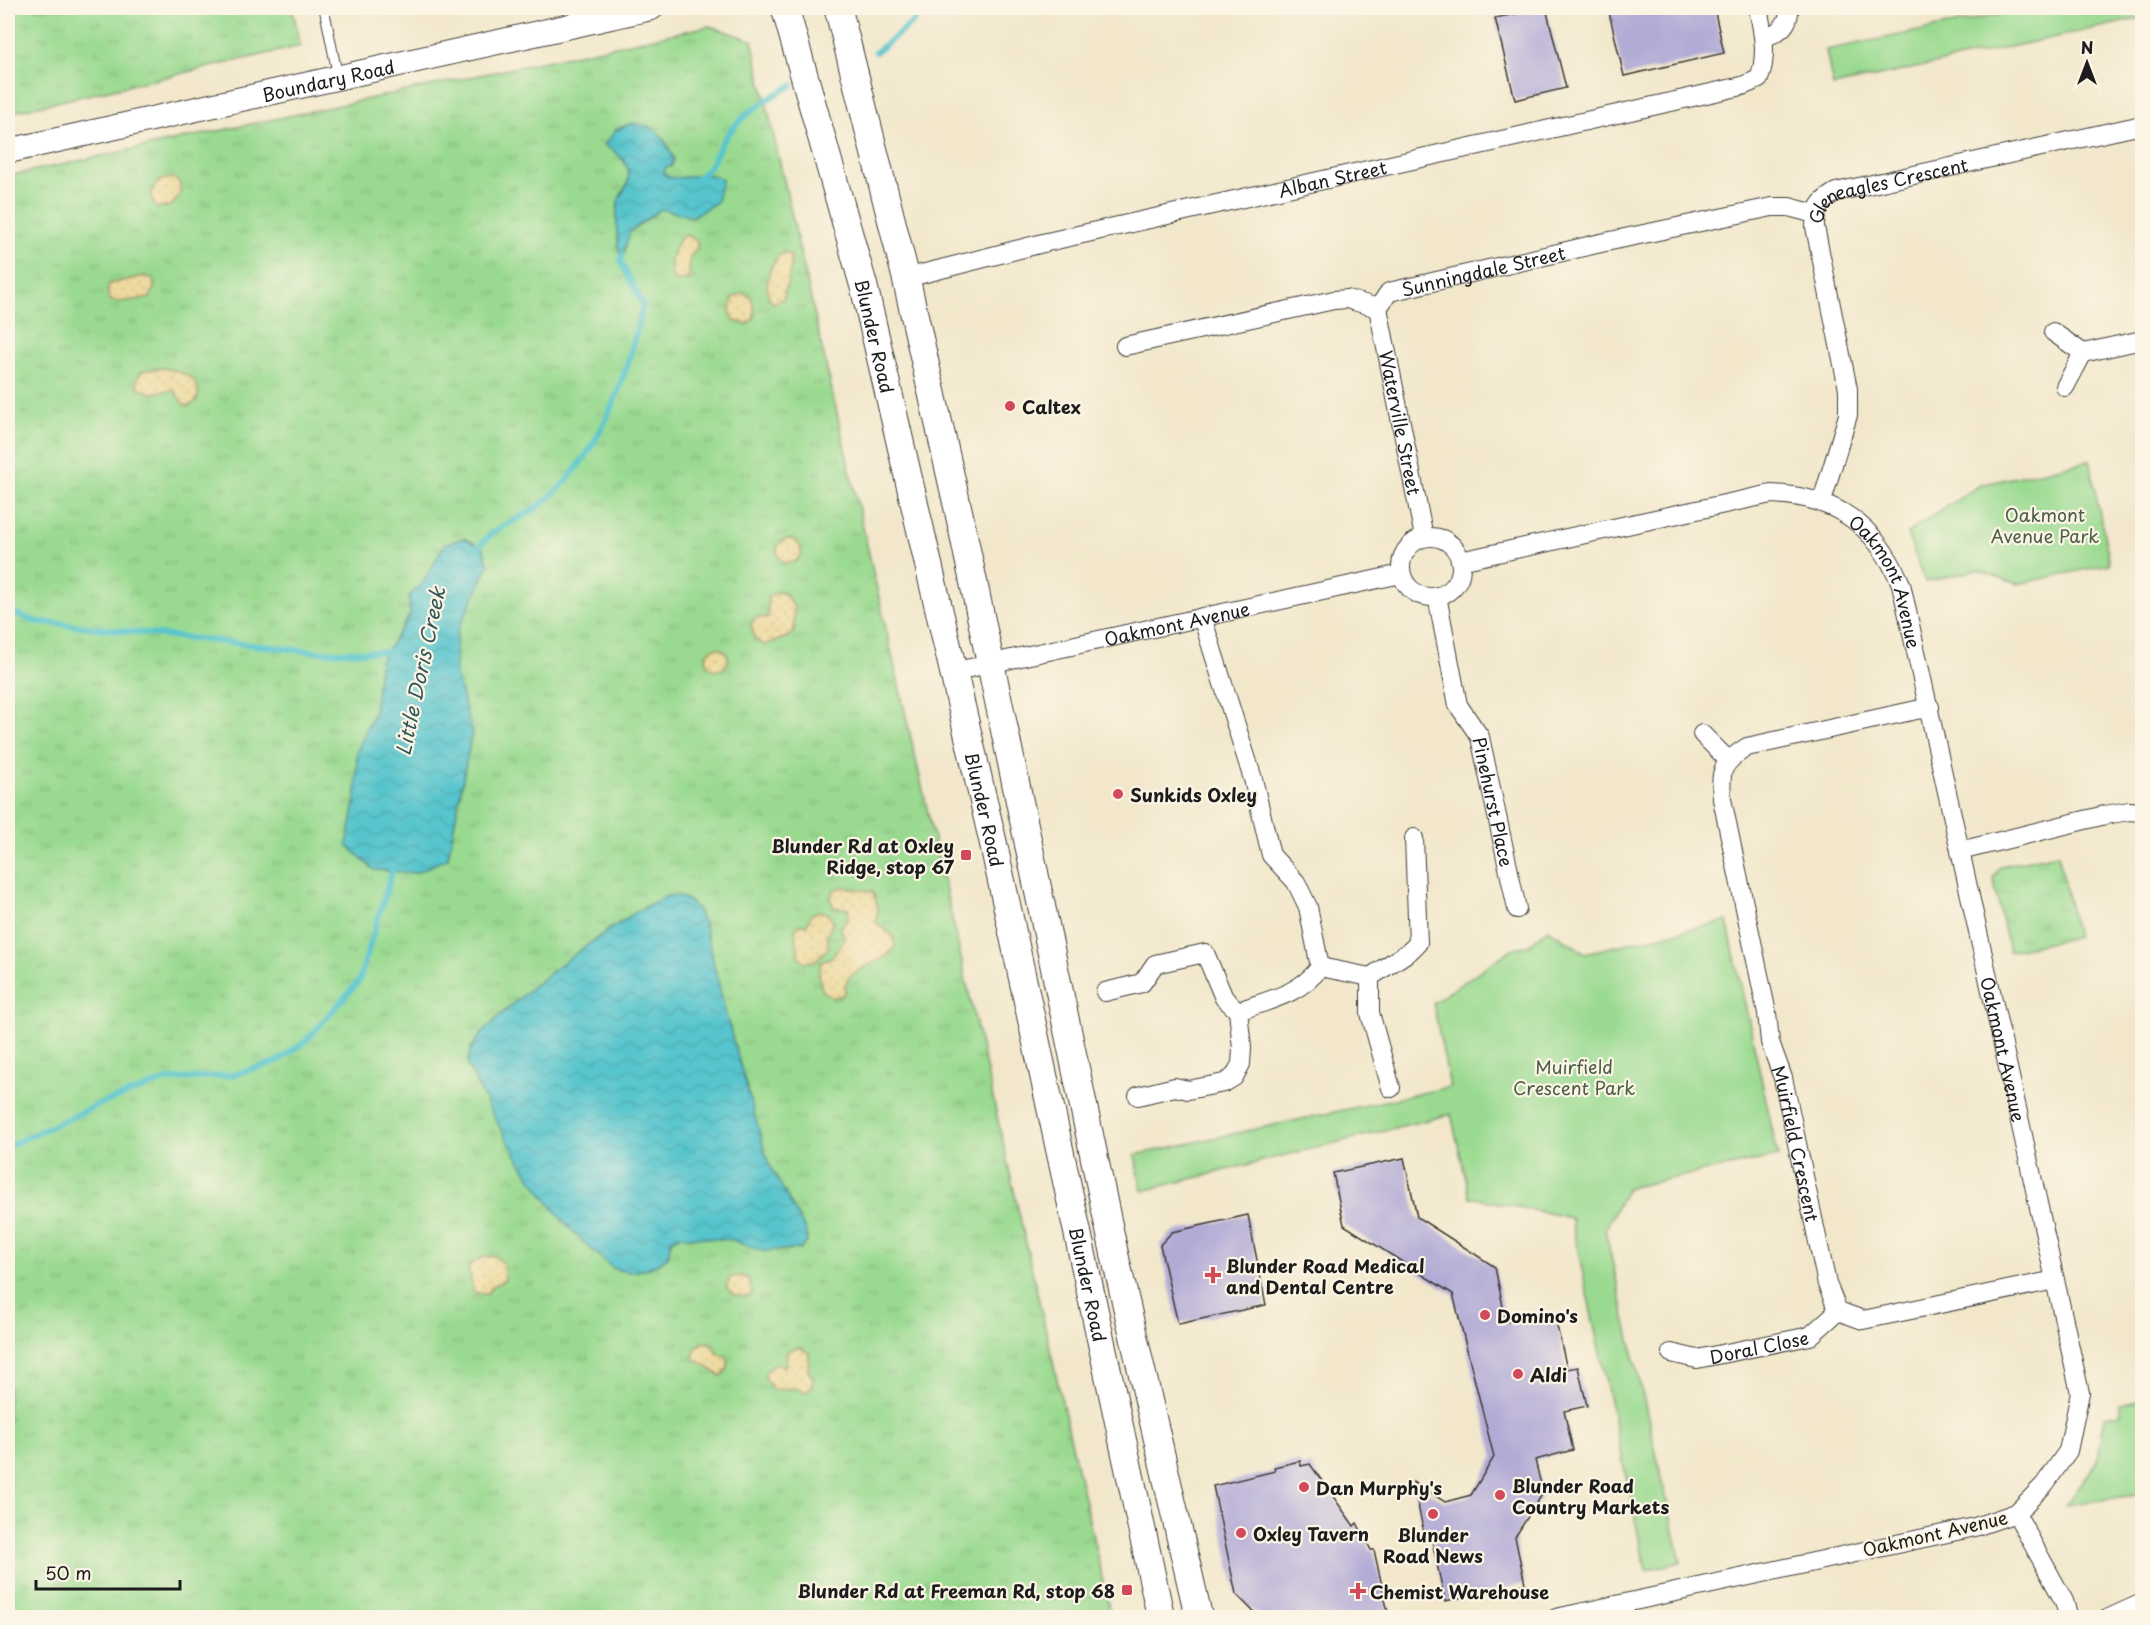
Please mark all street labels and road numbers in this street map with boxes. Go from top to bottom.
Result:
street label: Boundary Road [259,52,397,108]
street label: Gleneagles Crescent [1801,150,1970,225]
street label: Alban Street [1276,153,1389,203]
street label: Sunningdale Street [1398,238,1568,302]
street label: Blunder Road [849,275,902,396]
street label: Waterville Street [1373,348,1429,497]
street label: Oakmont Avenue [1844,508,1928,651]
street label: Oakmont Avenue [1101,594,1252,652]
street label: Pinehurst Place [1467,734,1521,869]
street label: Blunder Road [959,749,1011,869]
street label: Oakmont Avenue [1975,974,2033,1125]
street label: Muirfield Crescent [1766,1061,1827,1224]
street label: Blunder Road [1063,1224,1114,1344]
street label: Doral Close [1707,1323,1811,1370]
street label: Oakmont Avenue [1860,1503,2010,1563]

